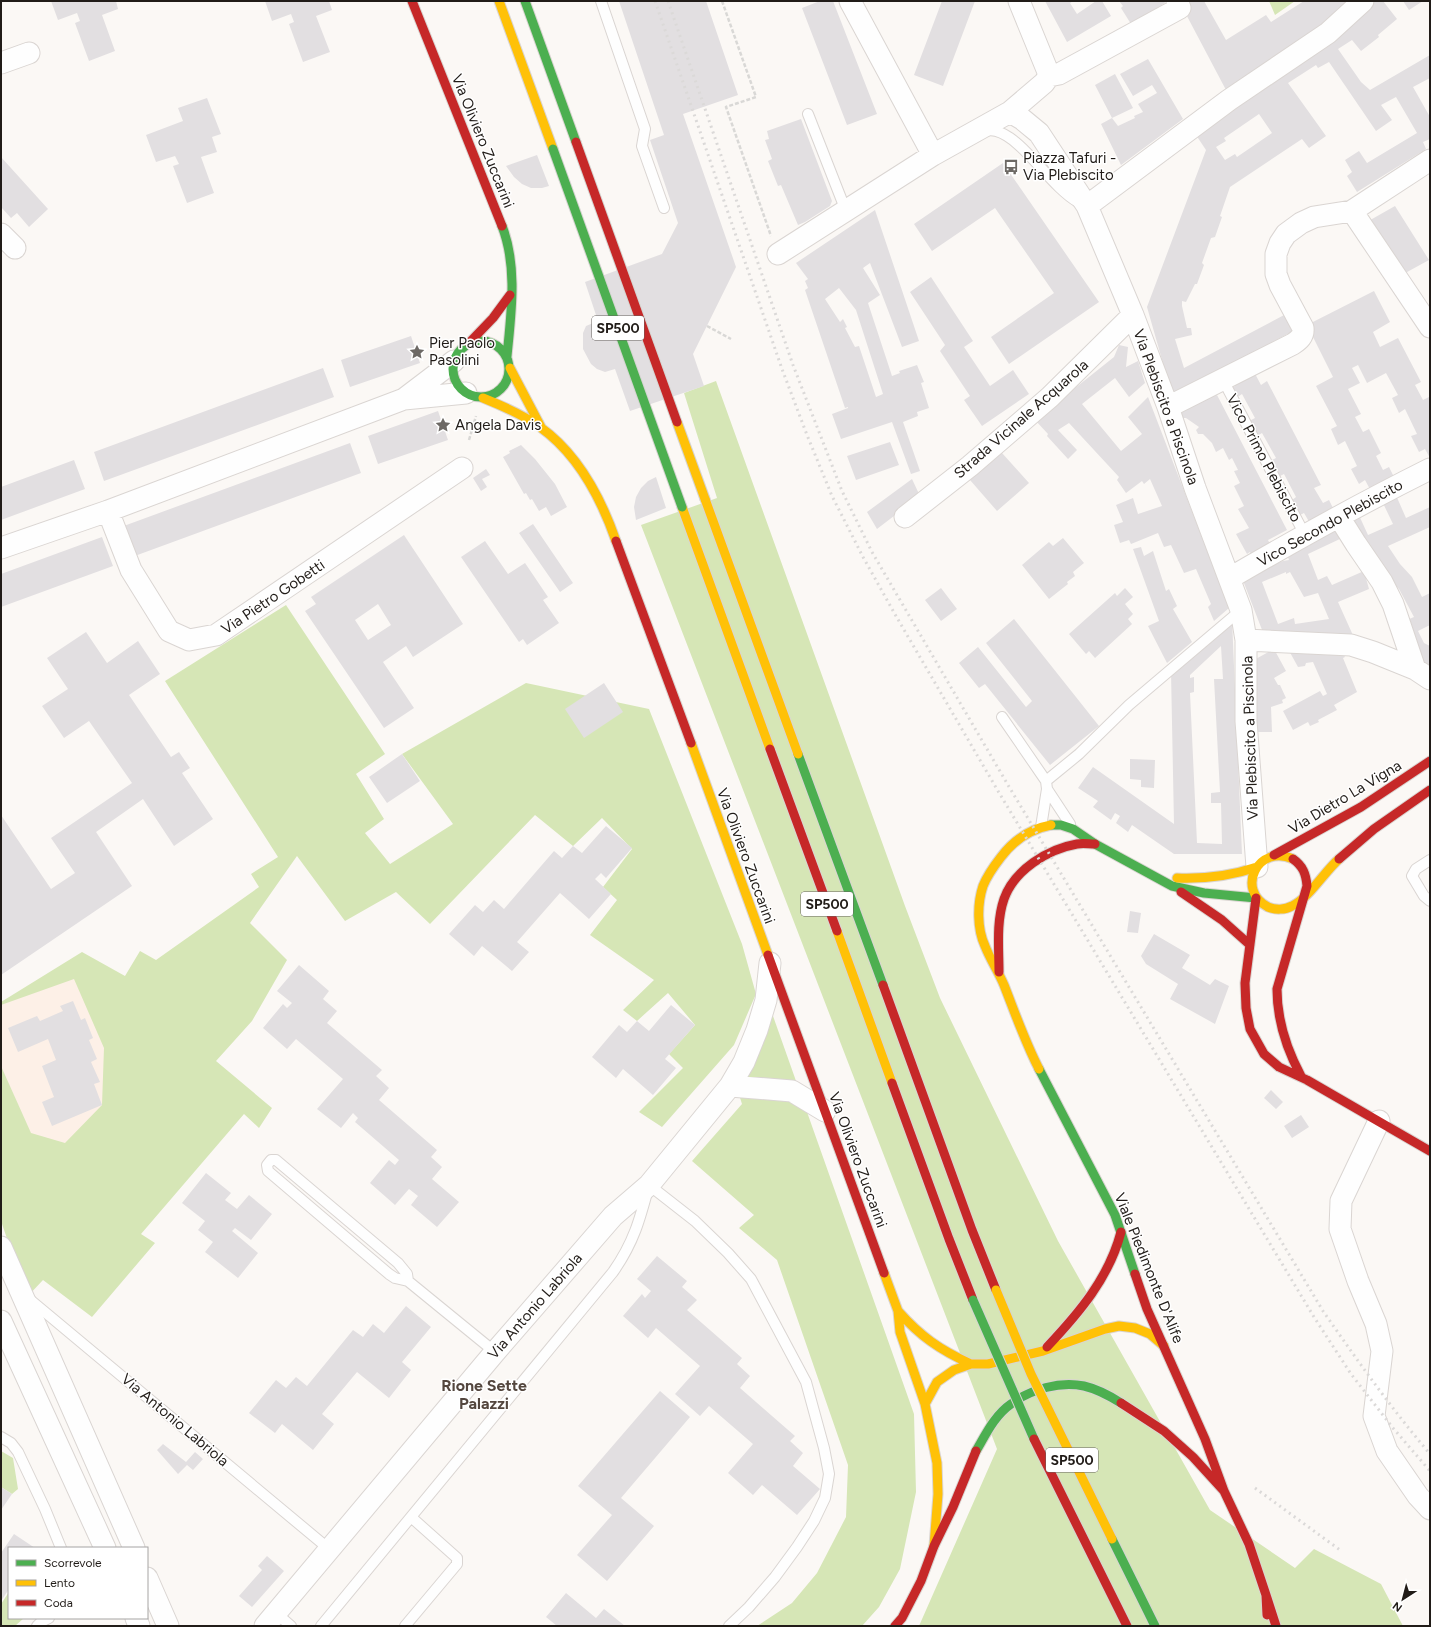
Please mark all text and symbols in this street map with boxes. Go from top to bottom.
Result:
street label: Via Oliviero Zuccarini [448,71,518,211]
place label: Piazza Tafuri - Via Plebiscito [1023,149,1116,184]
bus stop icon: Piazza Tafuri - Via Plebiscito [1002,158,1020,176]
road number: SP500 [592,316,644,340]
street label: Via Plebiscito a Piscinola [1129,327,1203,487]
place label: Pier Paolo Pasolini [429,334,495,369]
place icon: Pier Paolo Pasolini [408,343,426,361]
street label: Strada Vicinale Acquarola [950,356,1092,482]
street label: Vico Primo Plebiscito [1223,391,1305,525]
place icon: Angela Davis [434,416,452,434]
place label: Angela Davis [455,416,541,434]
street label: Vico Secondo Plebiscito [1254,475,1406,571]
street label: Via Pietro Gobetti [218,556,328,638]
street label: Via Plebiscito a Piscinola [1238,656,1262,820]
street label: Via Dietro La Vigna [1285,756,1405,838]
street label: Via Oliviero Zuccarini [713,786,779,926]
road number: SP500 [801,892,853,916]
street label: Via Oliviero Zuccarini [825,1090,891,1230]
street label: Viale Piedimonte D'Alife [1111,1190,1187,1346]
street label: Via Antonio Labriola [484,1249,586,1363]
street label: Via Antonio Labriola [118,1370,232,1470]
district label: Rione Sette Palazzi [441,1376,527,1413]
road number: SP500 [1046,1448,1098,1472]
legend [8,1547,148,1619]
text: Scorrevole [44,1556,102,1570]
text: Lento [44,1576,75,1590]
north arrow [1383,1579,1423,1619]
text: Coda [44,1596,73,1610]
text: N [1390,1599,1405,1614]

